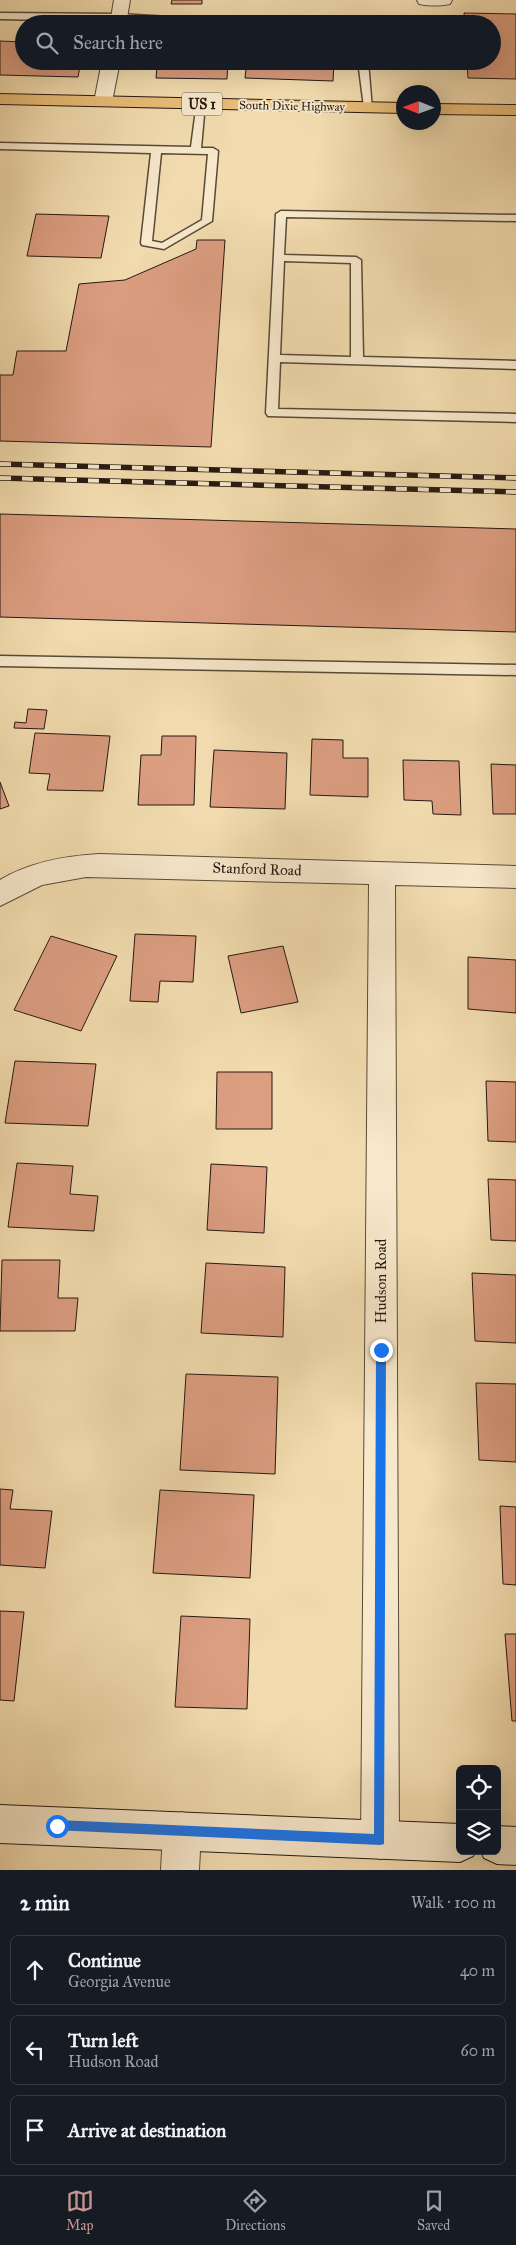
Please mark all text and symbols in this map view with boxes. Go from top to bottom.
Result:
search box [15,15,501,70]
icon: search [33,29,61,57]
text: Search here [73,31,163,54]
north arrow [396,85,441,130]
road number: US 1 [182,92,222,116]
street label: South Dixie Highway [239,98,346,115]
street label: Stanford Road [212,858,302,880]
street label: Hudson Road [372,1238,390,1323]
route end [370,1339,393,1362]
map controls [456,1765,501,1855]
button: locate [456,1765,501,1810]
button: layers [456,1810,501,1855]
route start [46,1815,69,1838]
text: 2 min [20,1890,70,1916]
text: Walk · 100 m [411,1893,496,1912]
text: Continue [68,1949,141,1972]
icon: ahead [21,1956,49,1984]
text: 40 m [460,1961,495,1980]
text: Georgia Avenue [68,1972,171,1991]
text: Turn left [68,2029,138,2052]
icon: left [21,2036,49,2064]
text: 60 m [461,2041,495,2060]
text: Hudson Road [68,2052,158,2071]
icon: arrive [21,2116,49,2144]
text: Arrive at destination [68,2119,226,2142]
tab: Map [66,2187,94,2234]
tab: Directions [225,2187,286,2234]
tab: Saved [417,2187,450,2234]

